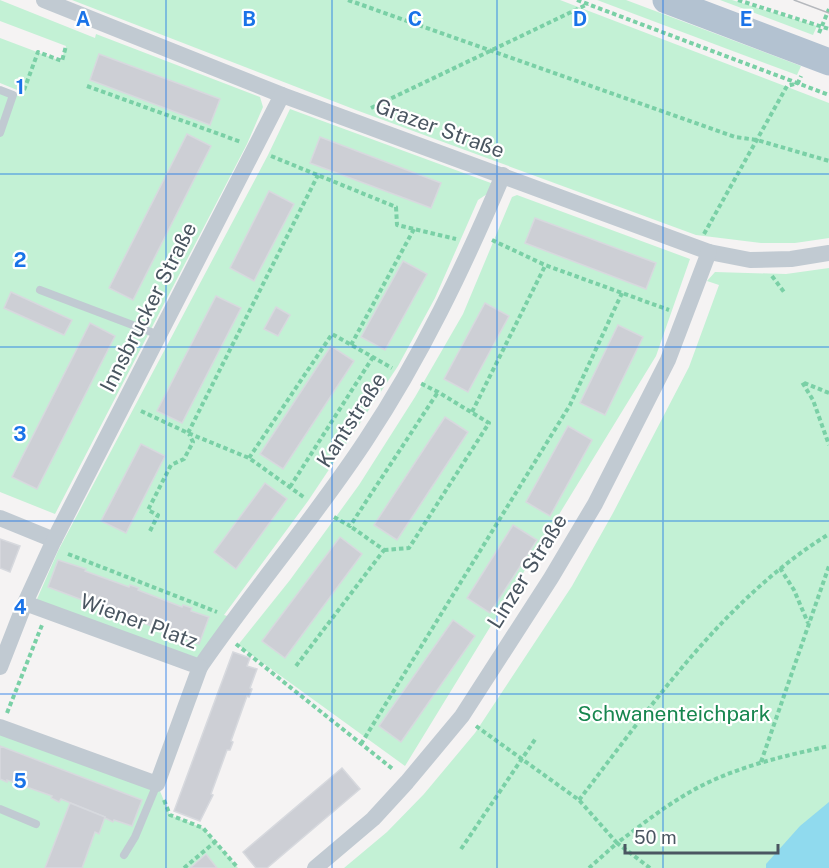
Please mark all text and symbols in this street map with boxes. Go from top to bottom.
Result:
text: A [76,7,90,31]
text: B [242,7,256,31]
text: C [408,7,422,31]
text: D [573,7,587,31]
text: E [740,7,752,31]
text: 1 [16,75,24,99]
street label: Grazer Straße [372,93,508,163]
street label: Innsbrucker Straße [94,218,202,396]
text: 2 [14,248,26,272]
street label: Kantstraße [311,368,391,472]
text: 3 [13,422,27,446]
street label: Linzer Straße [482,509,572,633]
street label: Wiener Platz [77,588,201,654]
text: 4 [13,595,27,619]
park label: Schwanenteichpark [578,701,771,726]
text: 5 [13,769,27,793]
scale bar [625,817,778,855]
text: 50 m [634,827,677,848]

